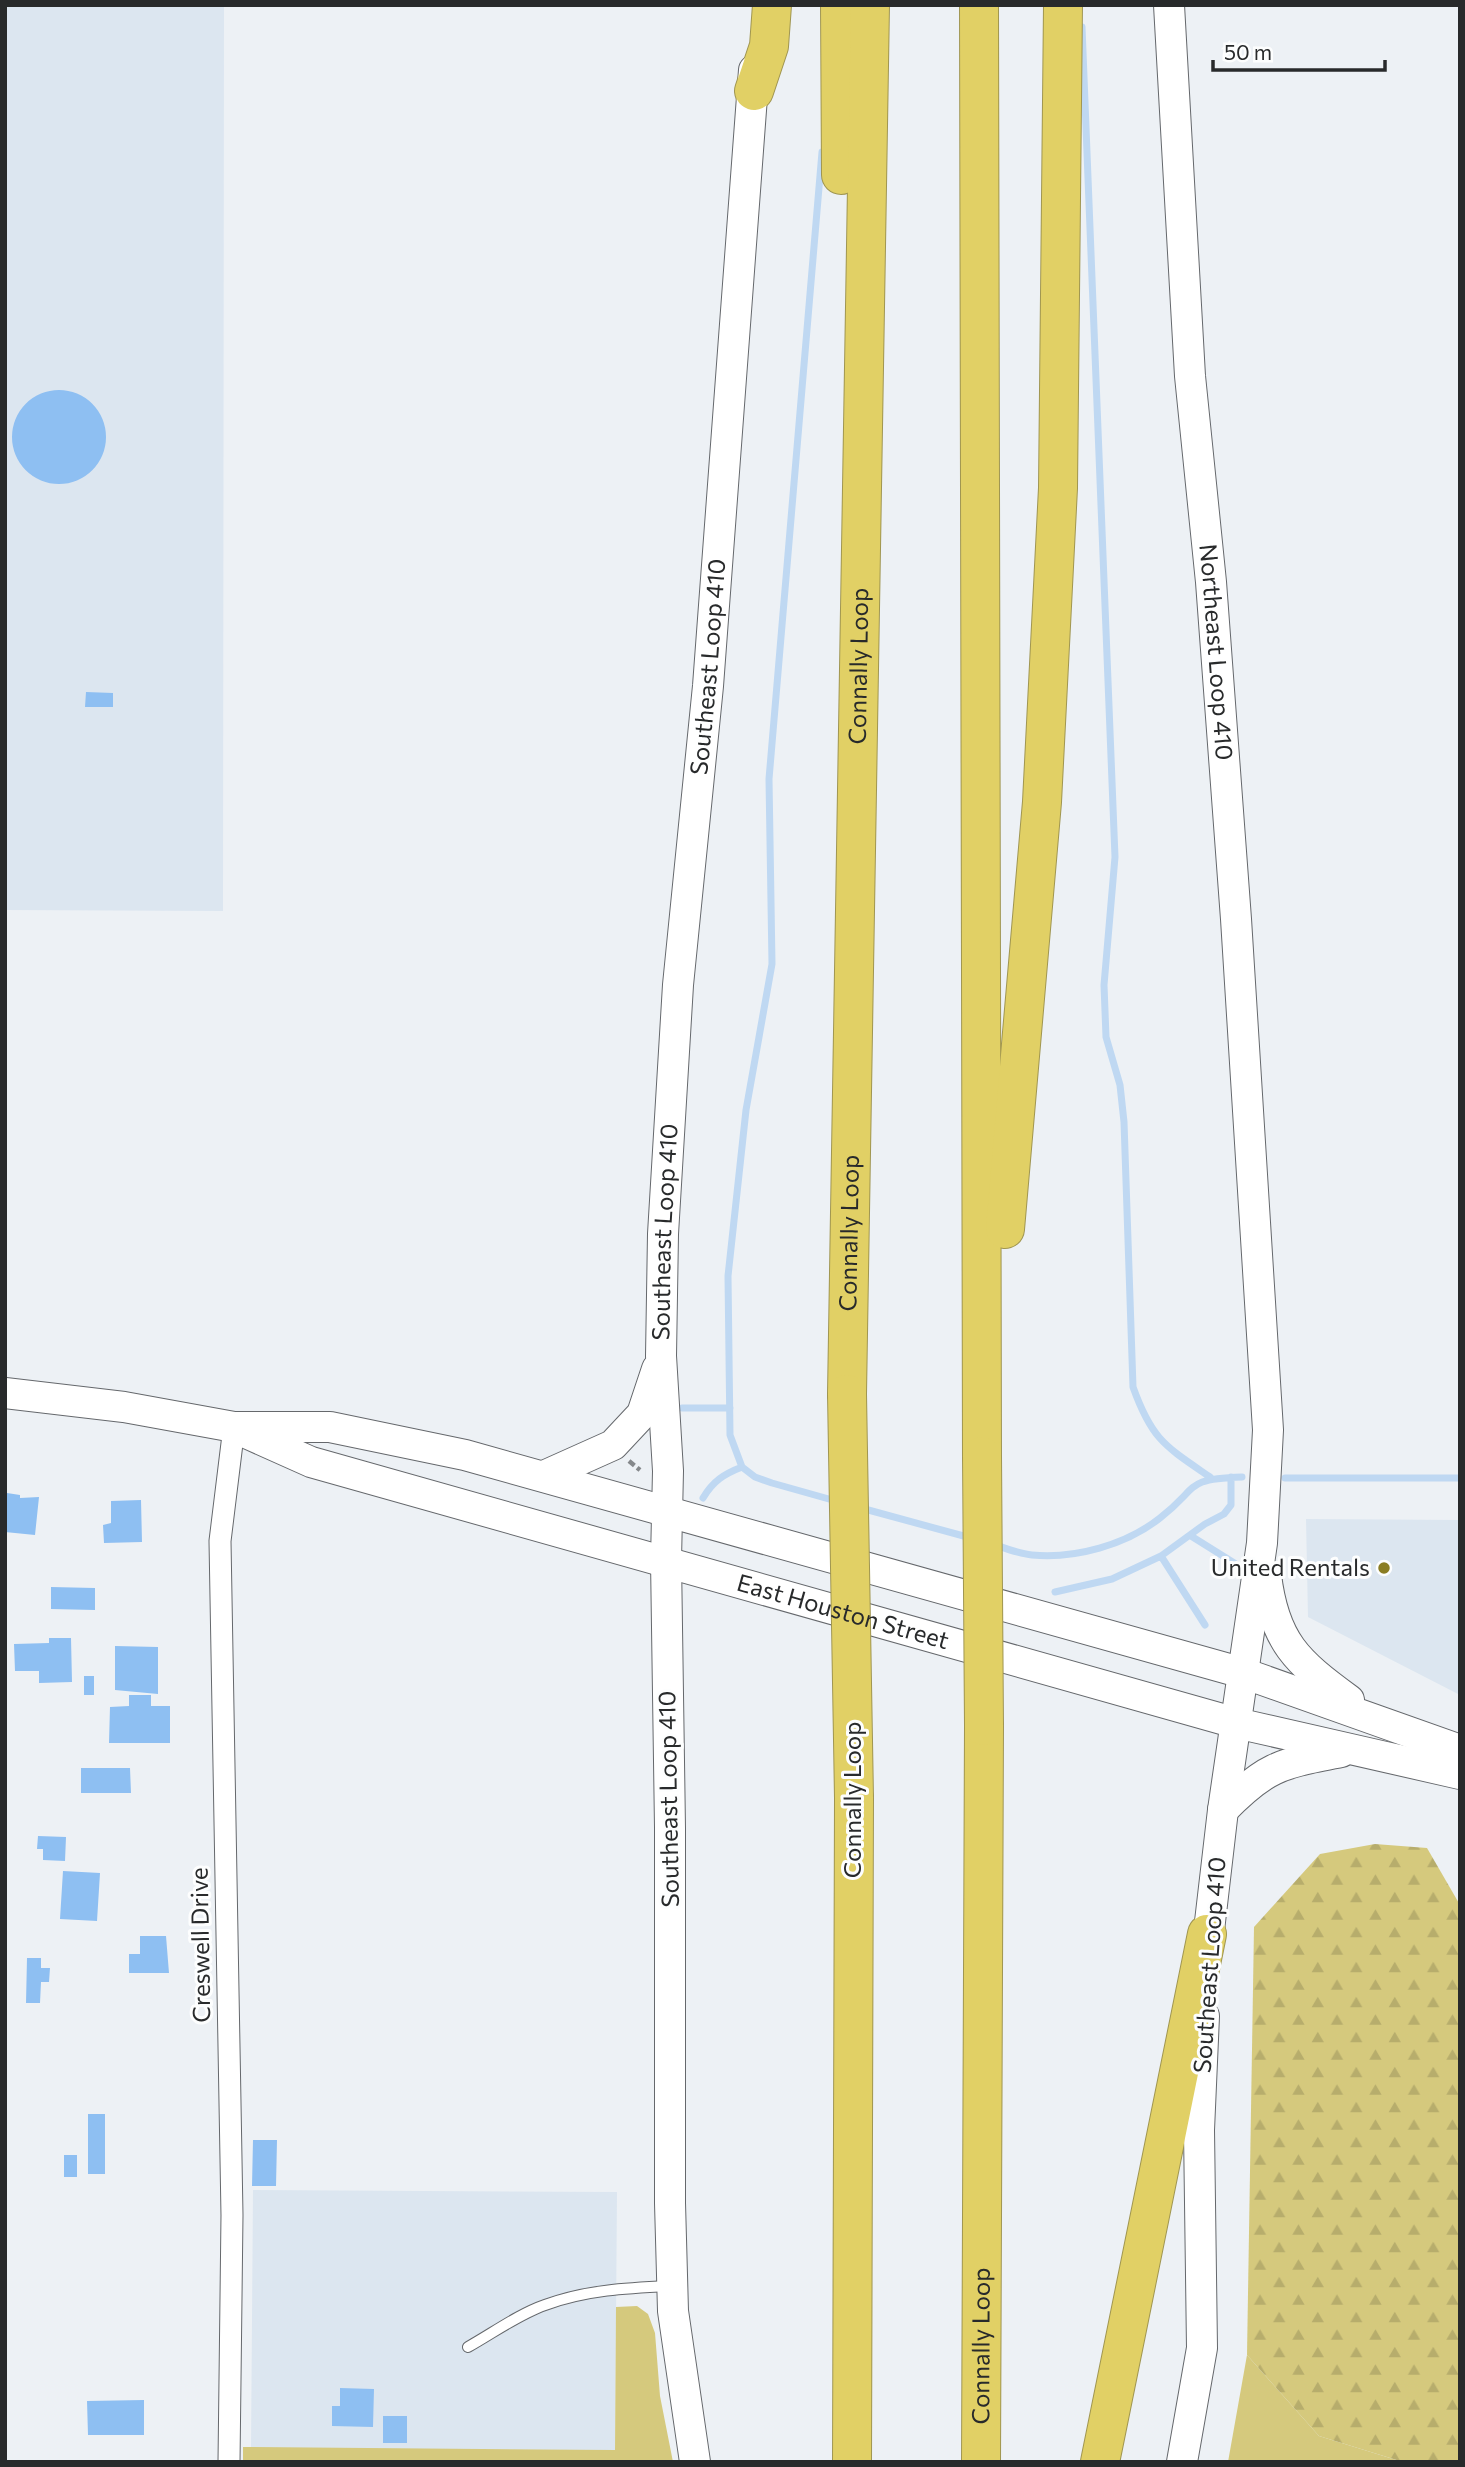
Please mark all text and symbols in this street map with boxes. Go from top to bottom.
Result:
scale bar [1213,28,1384,72]
text: 50 m [1224,39,1272,64]
street label: Northeast Loop 410 [1194,542,1240,761]
street label: Southeast Loop 410 [683,558,730,776]
street label: Connally Loop [842,587,873,745]
street label: Southeast Loop 410 [645,1123,683,1341]
street label: Connally Loop [832,1154,864,1312]
place label: United Rentals [1211,1552,1370,1581]
marker: United Rentals [1376,1560,1392,1576]
street label: East Houston Street [734,1567,953,1654]
street label: Southeast Loop 410 [651,1690,684,1908]
street label: Connally Loop [837,1722,866,1878]
street label: Southeast Loop 410 [1186,1856,1231,2074]
street label: Creswell Drive [184,1867,215,2023]
street label: Connally Loop [965,2268,995,2424]

